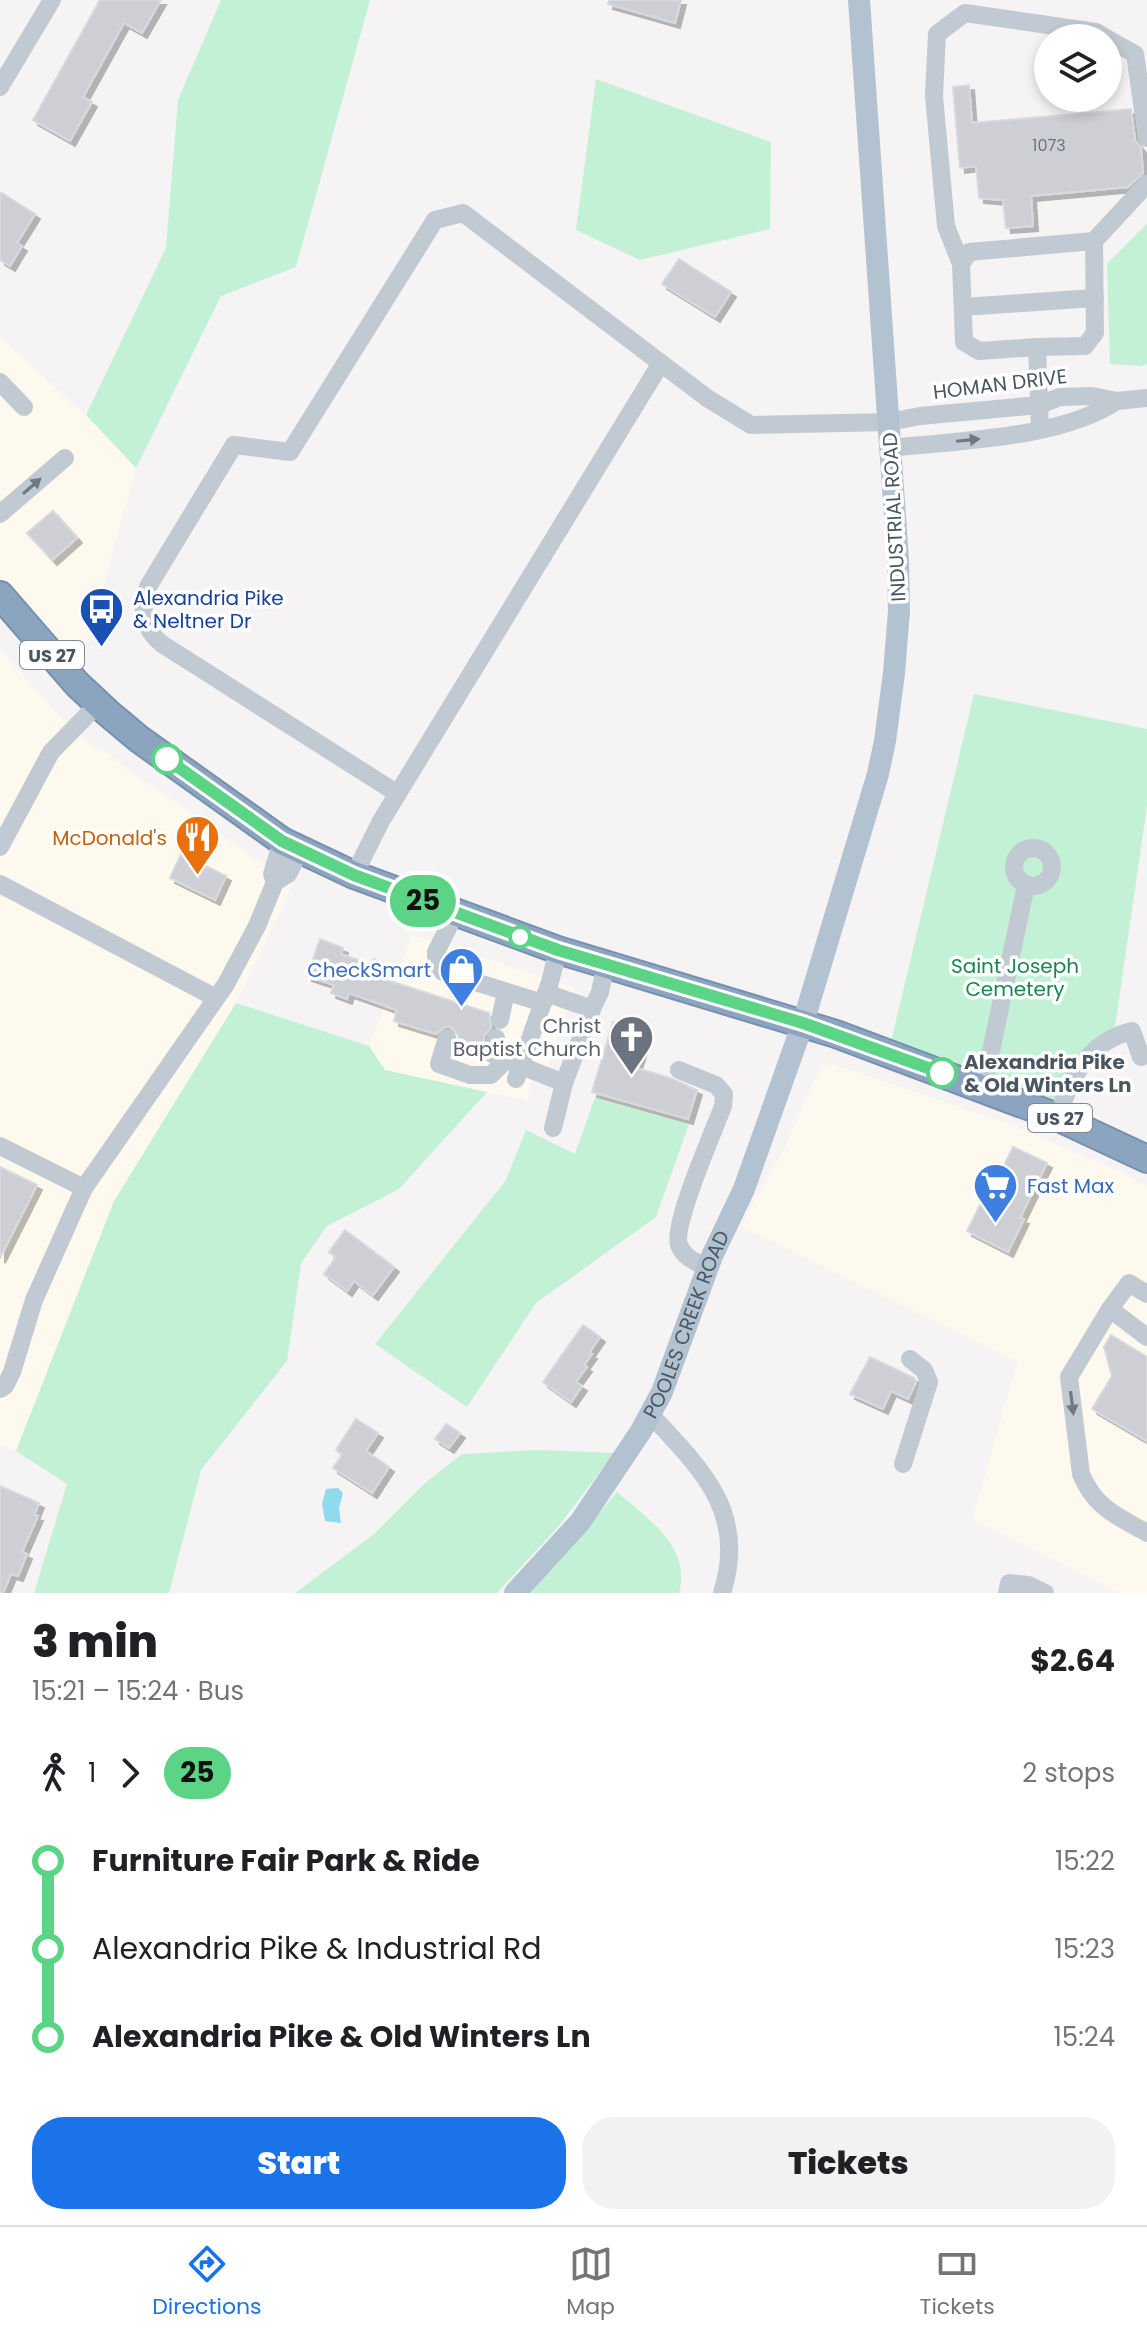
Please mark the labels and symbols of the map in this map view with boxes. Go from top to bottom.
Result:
house number: 1073 [1032,134,1066,157]
street label: HOMAN DRIVE [931,362,1069,406]
street label: INDUSTRIAL ROAD [876,432,912,602]
one-way arrow [956,433,981,446]
one-way arrow [22,478,42,495]
place label: Alexandria Pike & Neltner Dr [133,584,284,635]
bus stop icon: Alexandria Pike & Neltner Dr [78,585,126,648]
road number: US 27 [20,641,84,669]
unlabelled marker [152,744,182,774]
restaurant icon: McDonald's [174,814,222,877]
place label: McDonald's [52,824,167,852]
line badge: 25 [387,875,459,927]
unlabelled marker [509,926,531,948]
shop icon: CheckSmart [438,946,486,1009]
park label: Saint Joseph Cemetery [951,952,1079,1003]
place label: CheckSmart [307,956,431,984]
place label: Christ Baptist Church [453,1012,601,1063]
church icon: Christ Baptist Church [608,1014,656,1077]
place label: Alexandria Pike & Old Winters Ln [964,1048,1131,1099]
marker: Alexandria Pike & Old Winters Ln [927,1058,957,1088]
road number: US 27 [1028,1104,1092,1132]
supermarket icon: Fast Max [972,1162,1020,1225]
place label: Fast Max [1027,1172,1114,1200]
street label: POOLES CREEK ROAD [636,1226,736,1423]
one-way arrow [1066,1391,1079,1416]

